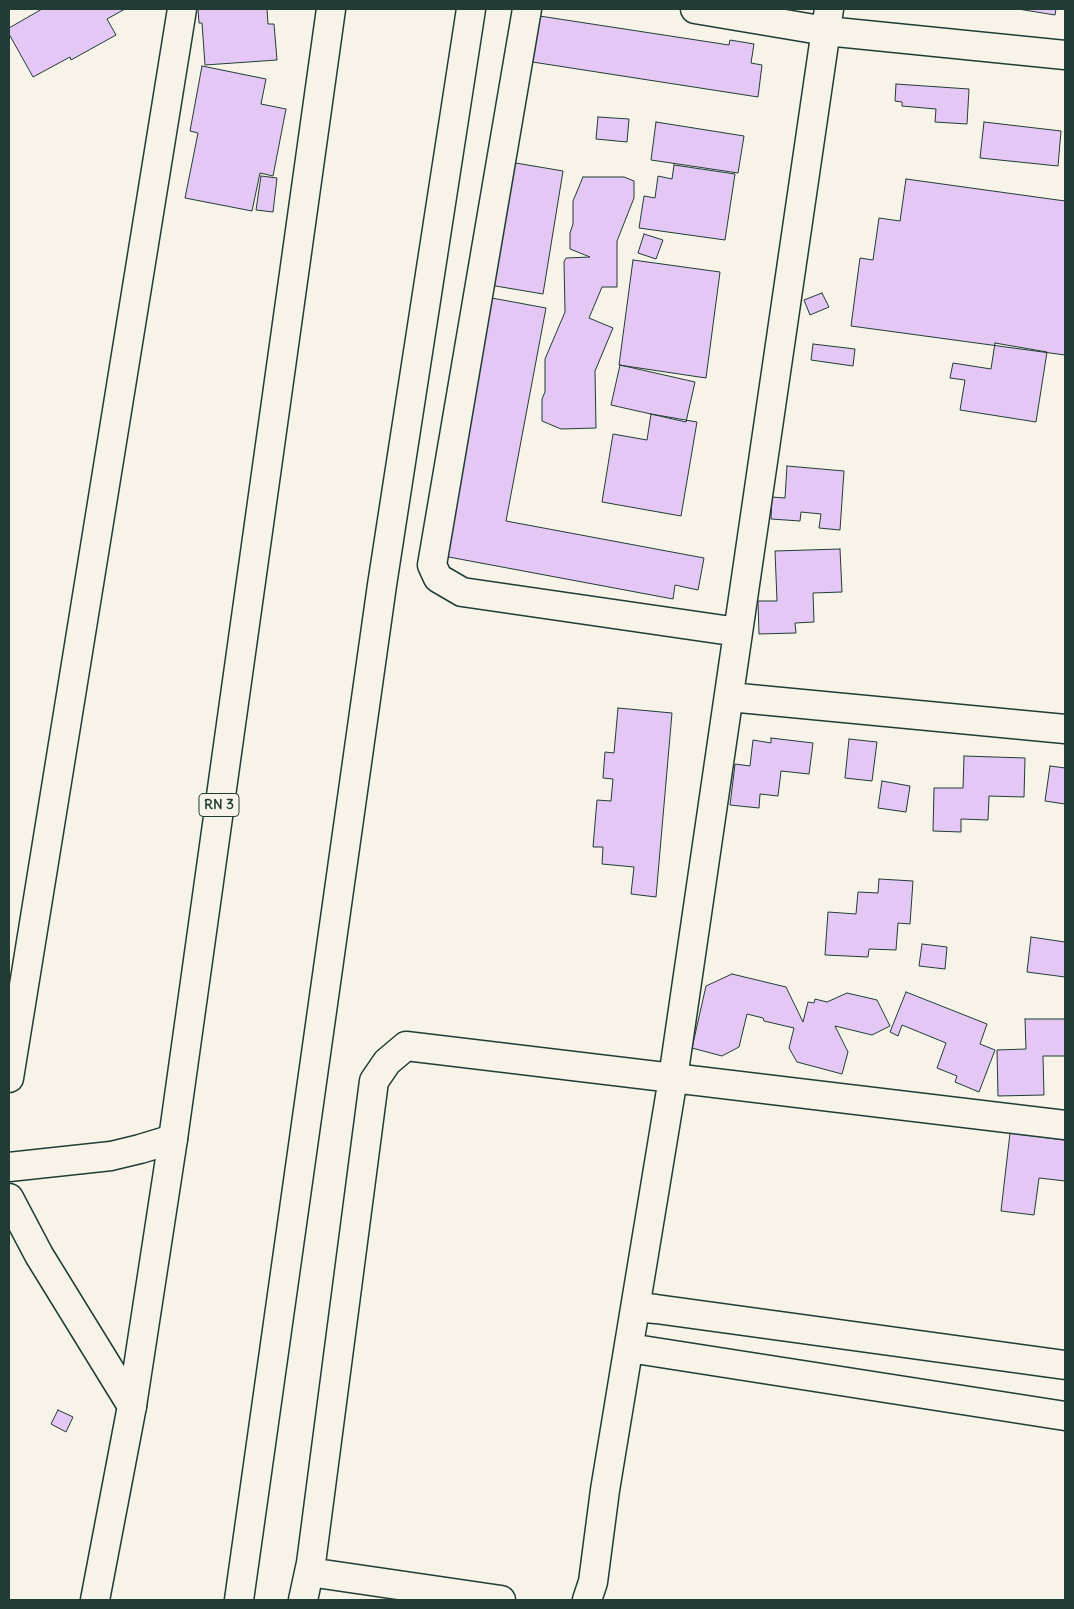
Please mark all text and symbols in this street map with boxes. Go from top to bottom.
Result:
road number: RN 3 [199,794,239,816]

